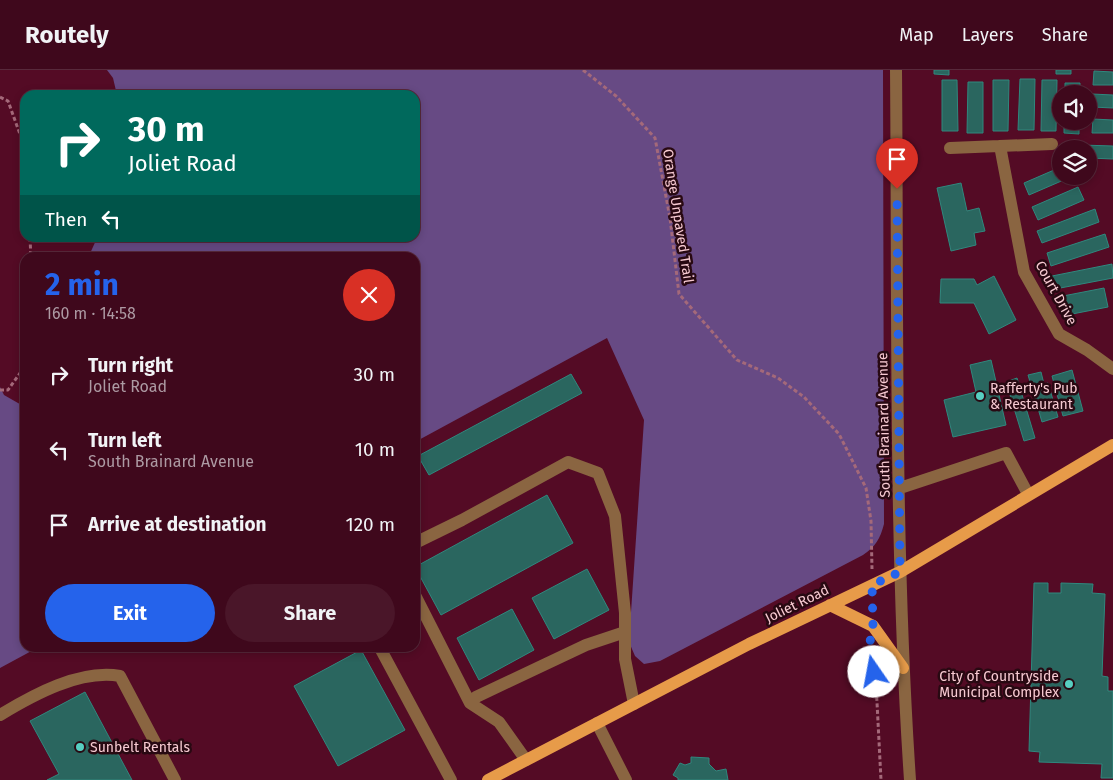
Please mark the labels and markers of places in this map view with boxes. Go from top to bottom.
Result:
pin [876,138,918,189]
place label: Rafferty's Pub & Restaurant [990,380,1078,413]
marker: Rafferty's Pub & Restaurant [974,390,986,402]
place label: City of Countryside Municipal Complex [939,668,1059,701]
marker: City of Countryside Municipal Complex [1063,678,1075,690]
place label: Sunbelt Rentals [90,739,190,756]
marker: Sunbelt Rentals [74,741,86,753]

